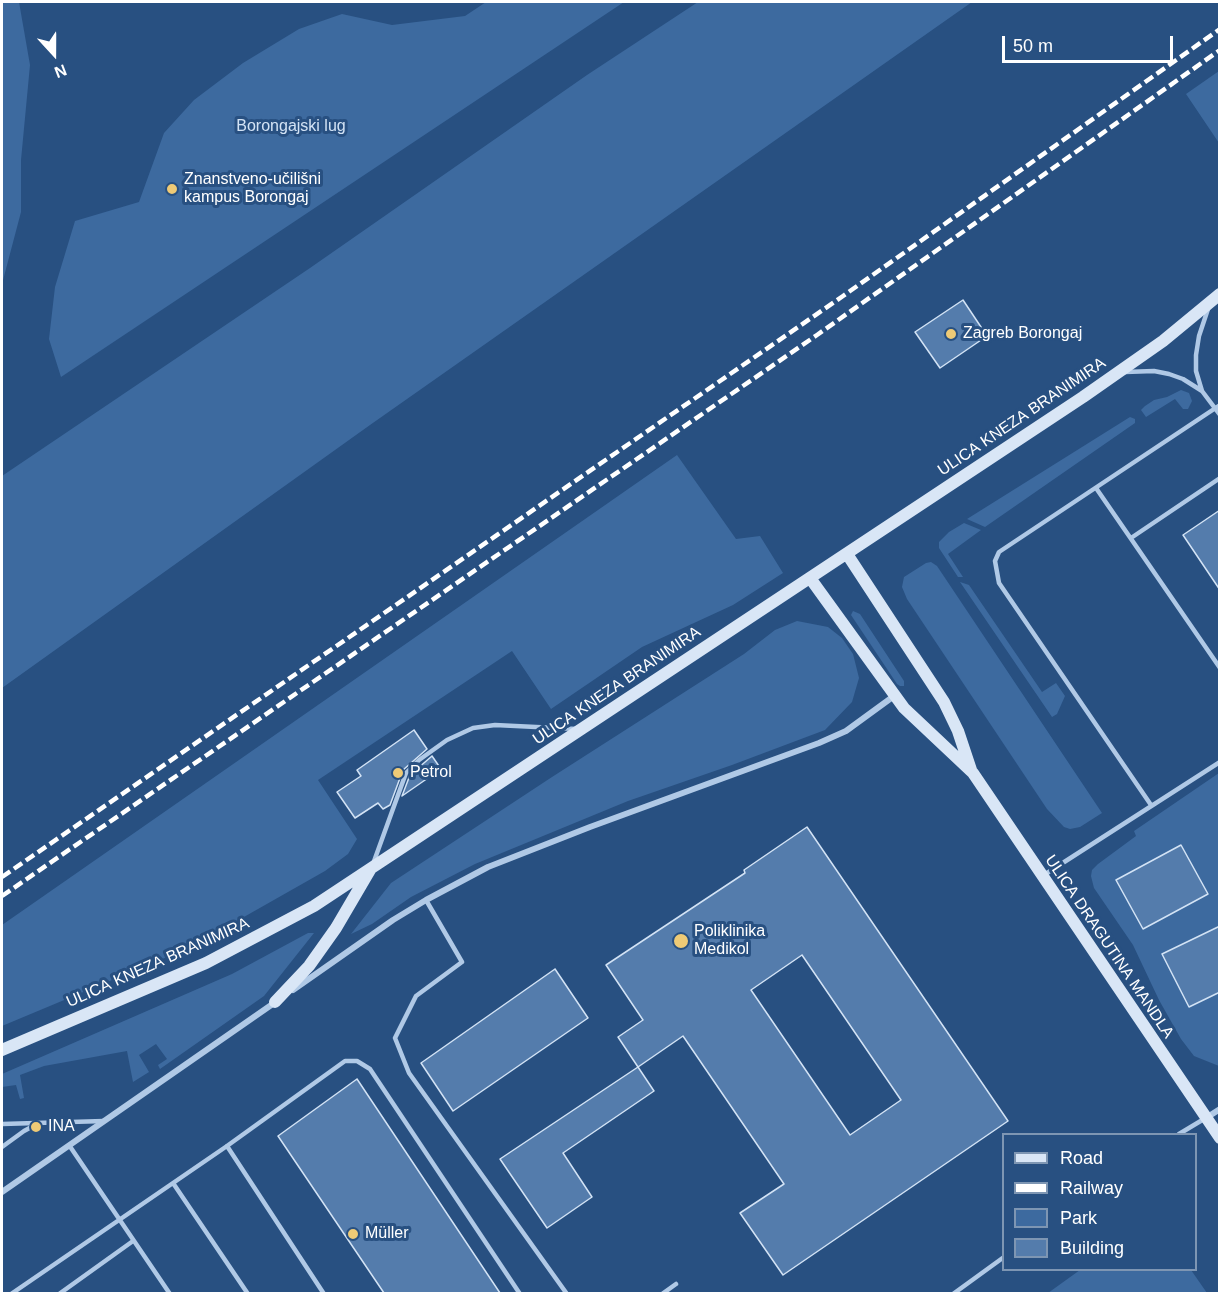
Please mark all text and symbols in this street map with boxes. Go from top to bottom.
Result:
north arrow [24,24,84,84]
scale bar [1005,24,1176,62]
text: 50 m [1013,36,1053,56]
text: N [52,61,69,81]
park label: Borongajski lug [236,117,346,137]
place label: Znanstveno-učilišni kampus Borongaj [184,170,321,208]
marker: Znanstveno-učilišni kampus Borongaj [165,182,179,196]
place label: Zagreb Borongaj [963,324,1082,344]
marker: Zagreb Borongaj [944,327,958,341]
street label: ULICA KNEZA BRANIMIRA [934,354,1110,480]
street label: ULICA KNEZA BRANIMIRA [529,623,705,749]
place label: Petrol [410,763,452,783]
marker: Petrol [391,766,405,780]
street label: ULICA DRAGUTINA MANDLA [1040,852,1178,1042]
street label: ULICA KNEZA BRANIMIRA [64,914,252,1012]
place label: Poliklinika Medikol [694,922,765,960]
marker: Poliklinika Medikol [672,932,690,950]
place label: INA [48,1117,75,1137]
marker: INA [29,1120,43,1134]
legend [1002,1133,1197,1271]
text: Road [1060,1148,1103,1168]
text: Railway [1060,1178,1123,1198]
text: Park [1060,1208,1097,1228]
place label: Müller [365,1224,409,1244]
marker: Müller [346,1227,360,1241]
text: Building [1060,1238,1124,1258]

